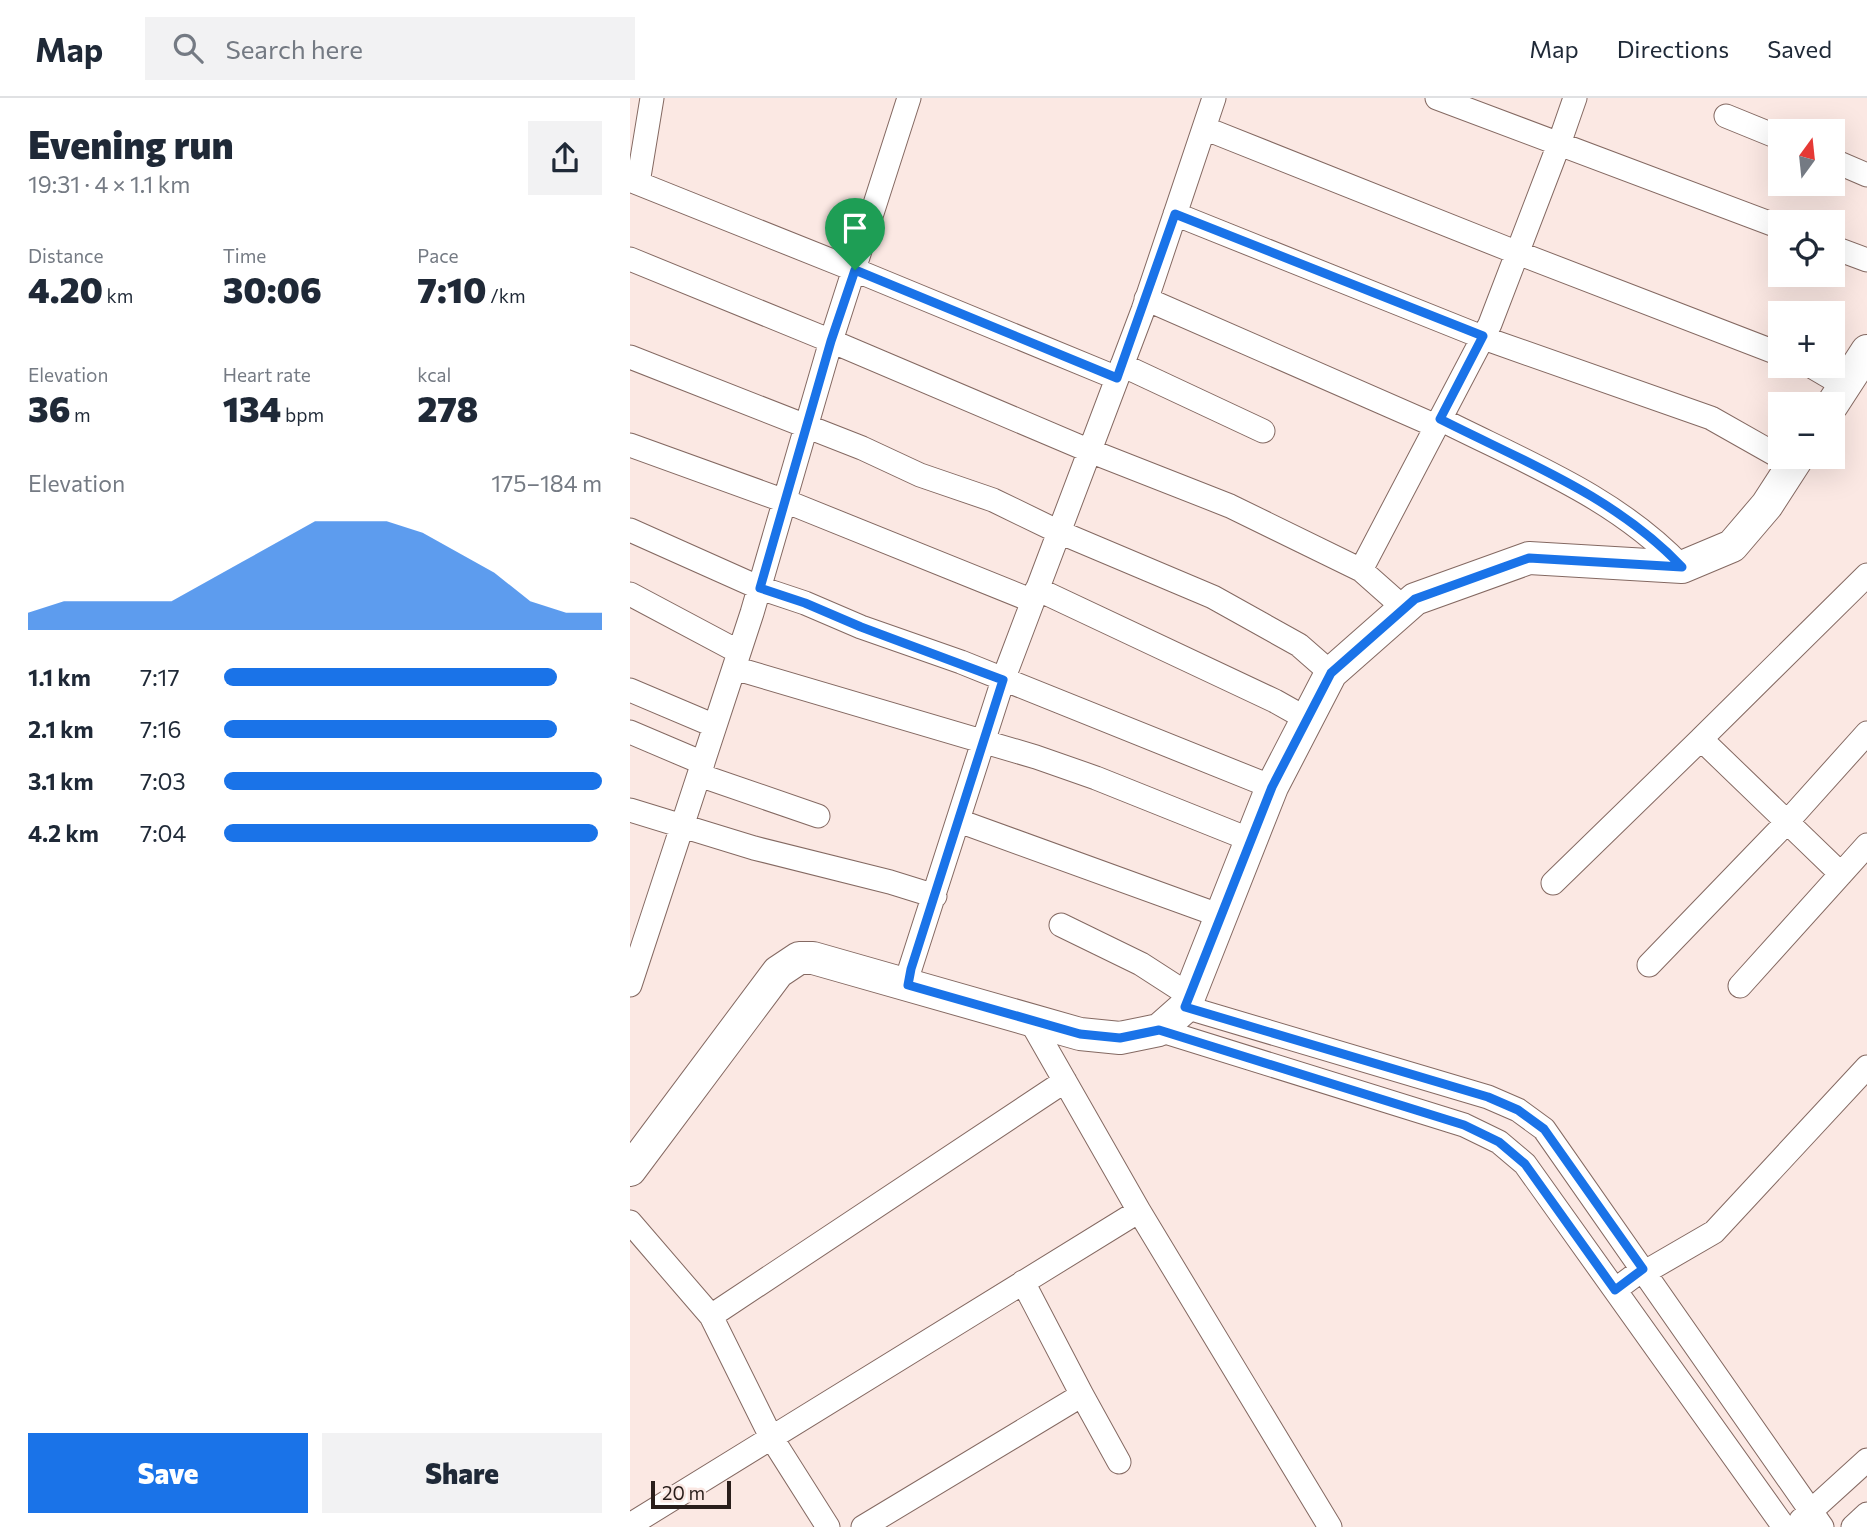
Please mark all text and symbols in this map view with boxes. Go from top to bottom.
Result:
search box [145,17,635,80]
text: Map [35,28,103,69]
icon: search [169,29,207,67]
text: Search here [225,33,363,64]
text: Map [1529,34,1579,63]
text: Directions [1617,34,1729,63]
text: Saved [1767,34,1832,63]
north arrow [1768,119,1844,196]
map controls [1768,119,1845,469]
text: Evening run [28,120,234,167]
button: share [528,121,602,195]
text: 19:31 · 4 × 1.1 km [28,170,190,198]
pin [825,198,885,270]
icon: arrive [836,209,874,247]
button: locate [1768,210,1845,287]
text: Distance [28,244,104,267]
text: Time [223,244,266,267]
text: Pace [417,244,459,267]
text: 4.20 [28,267,103,310]
text: 30:06 [223,267,322,310]
text: 7:10 [417,267,487,310]
text: km [103,284,133,307]
text: /km [487,284,526,307]
button: + [1768,301,1845,378]
text: Elevation [28,363,108,386]
text: Heart rate [223,363,311,386]
text: kcal [417,363,451,386]
text: 36 [28,386,70,429]
text: 134 [223,386,281,429]
text: 278 [417,386,479,429]
button: − [1768,392,1845,469]
text: m [70,403,91,426]
text: bpm [281,403,324,426]
text: Elevation [28,469,125,497]
text: 175–184 m [491,469,602,497]
text: 1.1 km [28,663,91,691]
text: 7:17 [140,663,180,691]
text: 2.1 km [28,715,94,743]
text: 7:16 [140,715,181,743]
text: 3.1 km [28,767,94,795]
text: 7:03 [140,767,186,795]
text: 4.2 km [28,819,99,847]
text: 7:04 [140,819,186,847]
button: Save [28,1433,308,1513]
button: Share [322,1433,602,1513]
scale bar [651,1478,732,1510]
text: 20 m [662,1481,705,1504]

